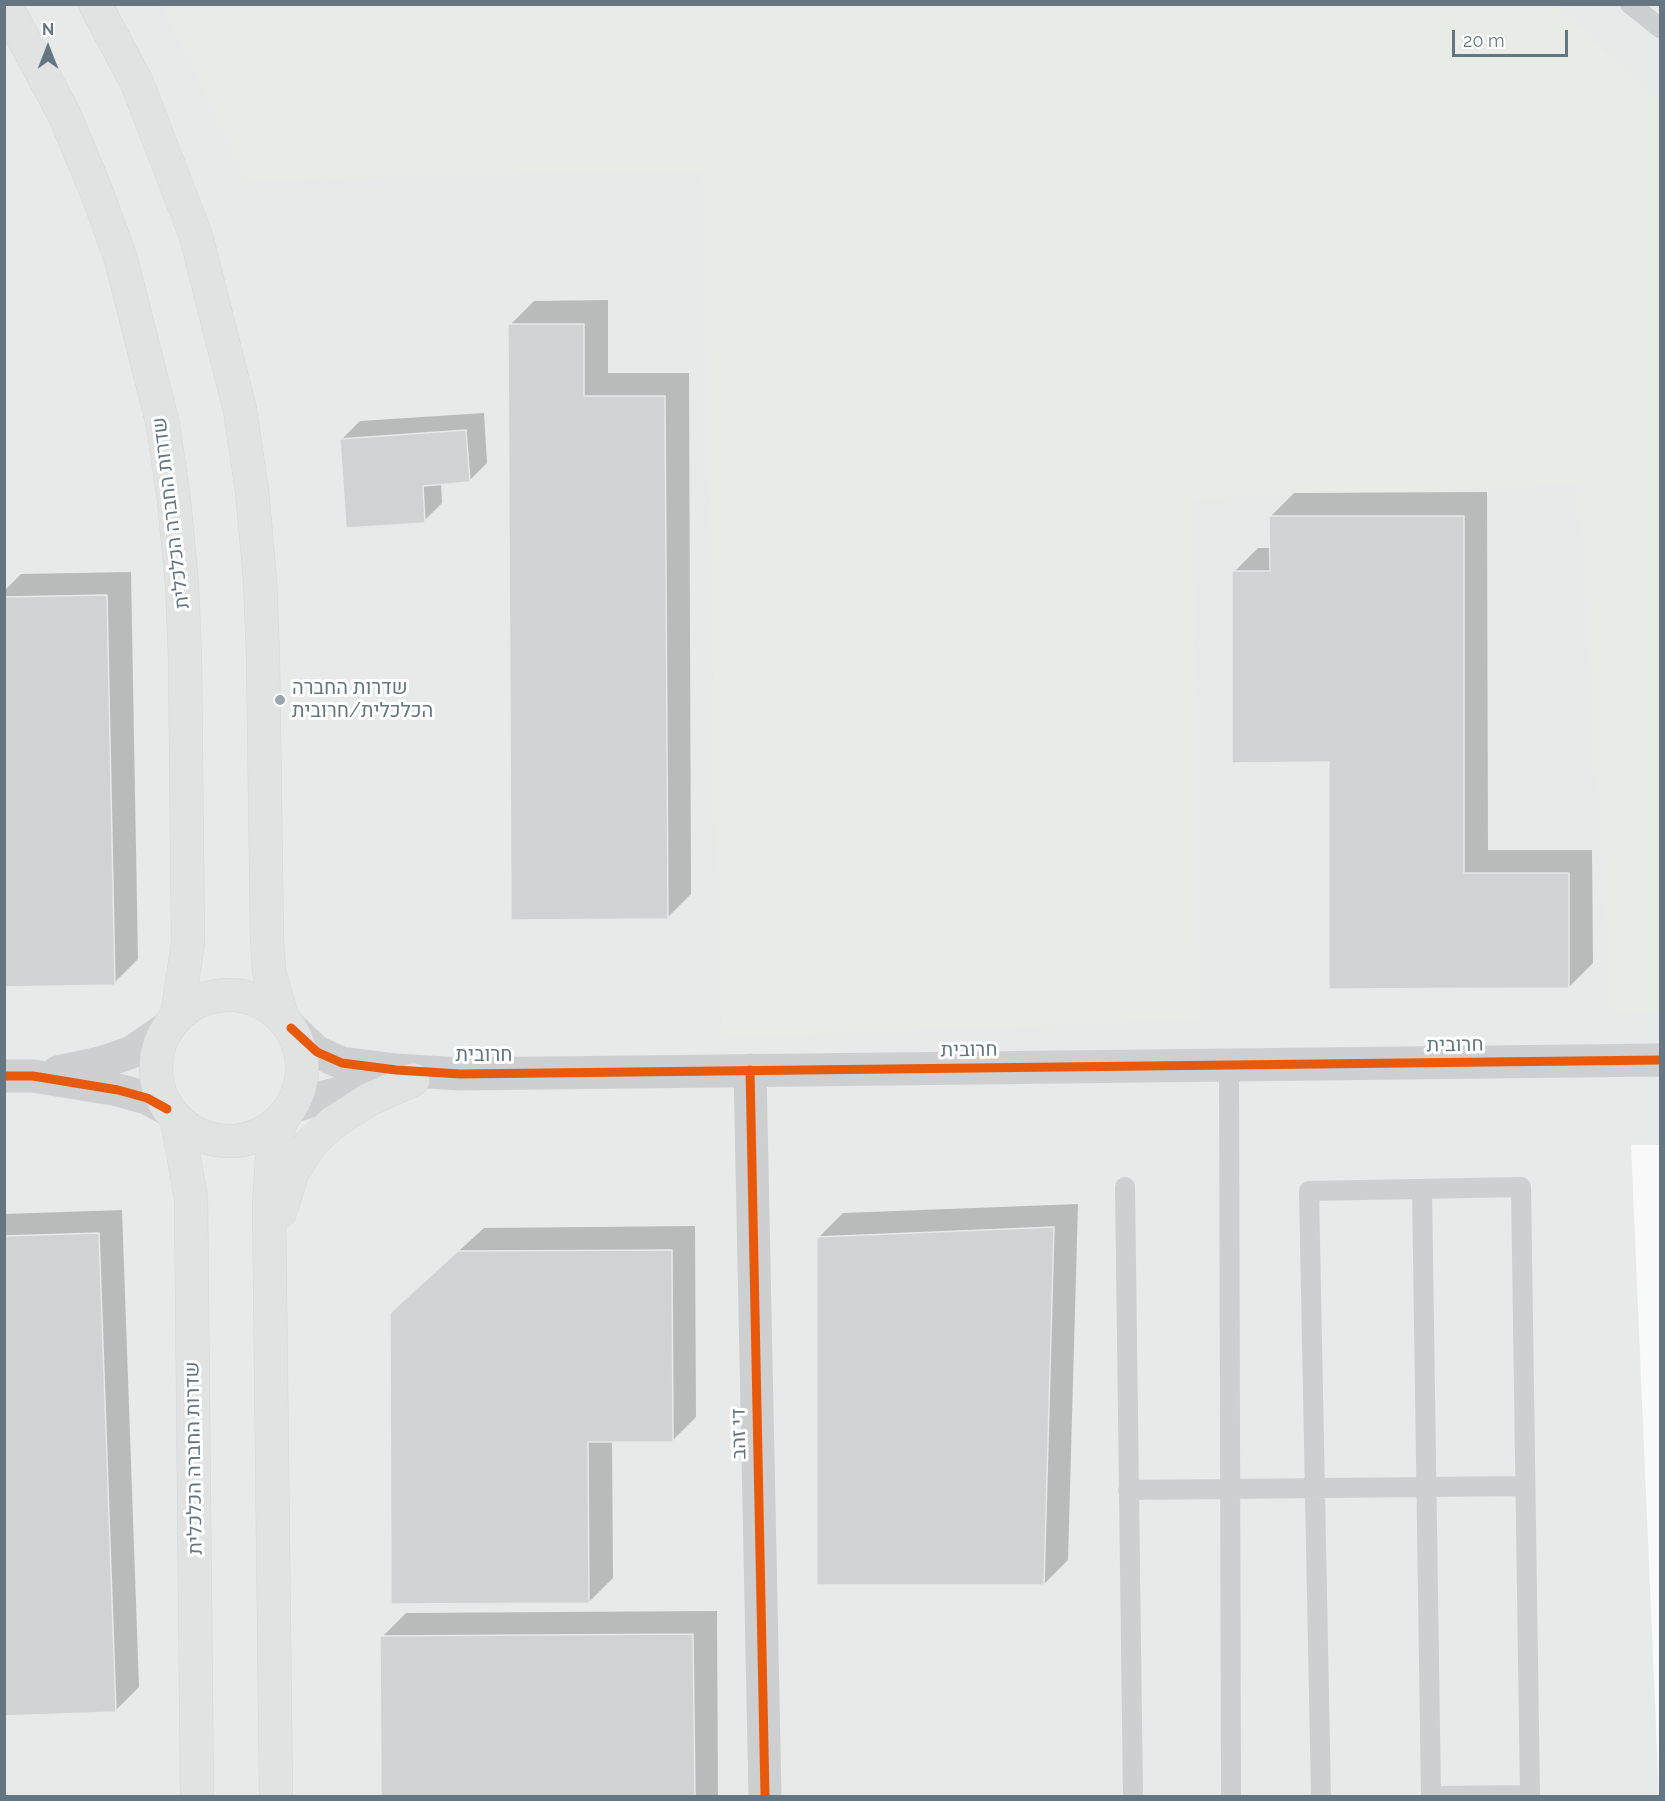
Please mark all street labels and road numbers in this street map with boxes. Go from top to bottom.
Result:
street label: שדרות החברה הכלכלית [147,416,195,610]
street label: חרובית [1426,1033,1484,1057]
street label: חרובית [940,1038,998,1062]
street label: חרובית [456,1043,512,1067]
street label: שדרות החברה הכלכלית [180,1361,208,1555]
street label: די זהב [727,1408,751,1460]

